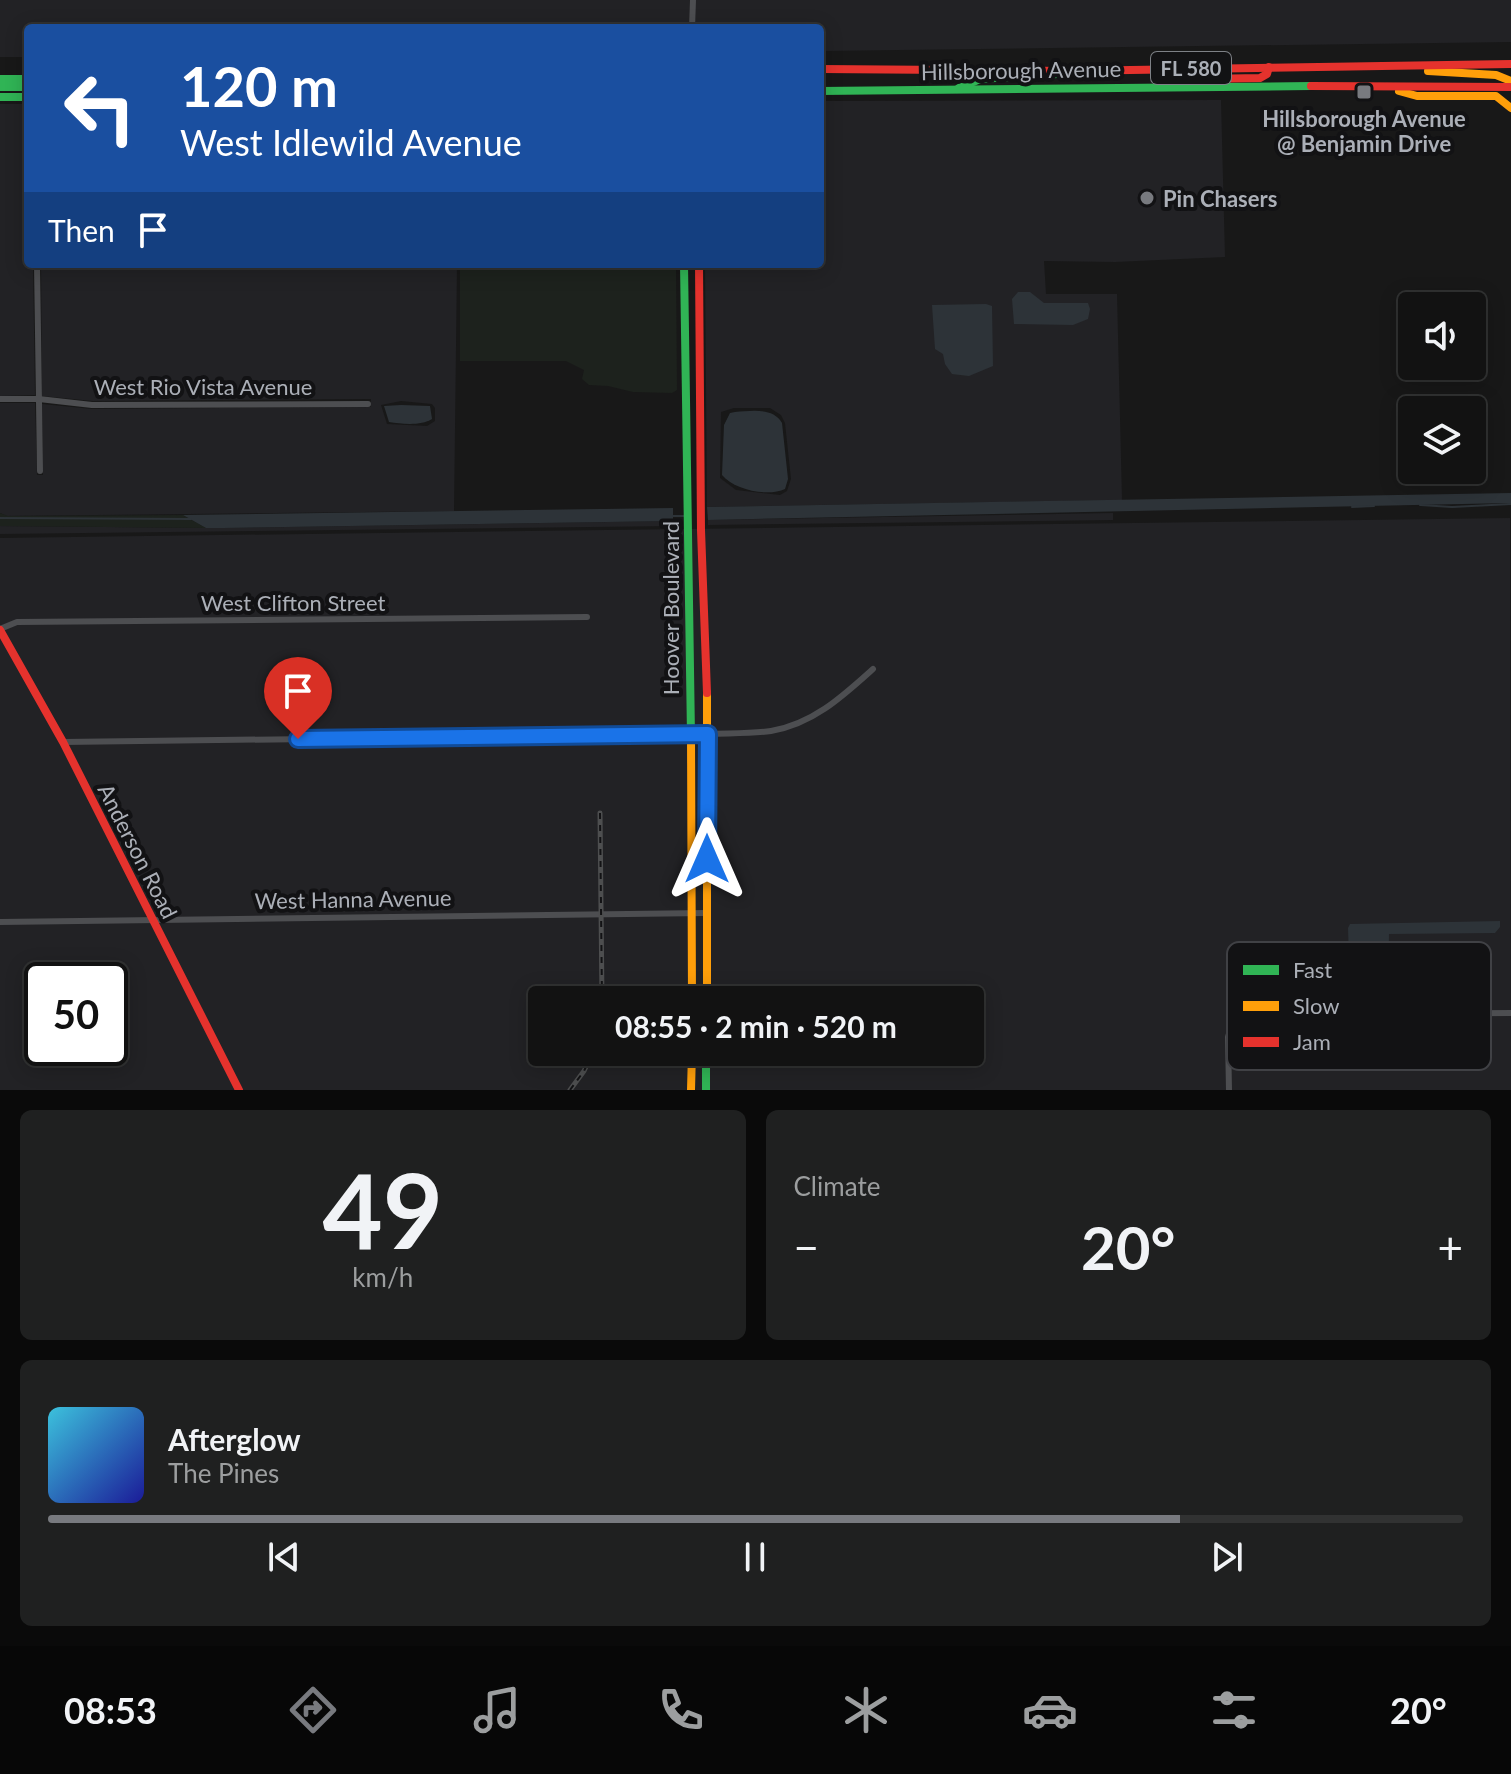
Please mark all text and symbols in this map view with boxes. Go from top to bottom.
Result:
text: 120 m [180,52,338,119]
road number: FL 580 [1151,52,1231,84]
street label: Hillsborough Avenue [921,55,1121,85]
icon: left [48,56,152,160]
marker: Hillsborough Avenue @ Benjamin Drive [1355,83,1373,101]
place label: Hillsborough Avenue @ Benjamin Drive [1262,105,1466,157]
text: West Idlewild Avenue [180,120,522,164]
place label: Pin Chasers [1163,185,1277,212]
marker: Pin Chasers [1138,189,1156,207]
icon: arrive [131,208,175,252]
text: Then [48,212,115,248]
map controls [1398,292,1486,484]
button: sound [1398,292,1486,380]
street label: West Rio Vista Avenue [94,373,312,400]
button: layers [1398,396,1486,484]
street label: Hoover Boulevard [657,521,684,695]
street label: West Clifton Street [201,589,385,616]
pin [264,657,332,739]
icon: arrive [276,669,320,713]
street label: Anderson Road [92,779,184,923]
position arrow [665,817,749,901]
street label: West Hanna Avenue [254,884,452,914]
legend [1227,942,1491,1070]
text: Fast [1293,956,1332,983]
speed limit sign: 50 [24,962,128,1066]
text: Slow [1293,992,1340,1019]
text: 08:55 · 2 min · 520 m [615,1008,897,1044]
text: Jam [1293,1028,1331,1055]
text: 49 [322,1146,443,1271]
text: Climate [794,1170,880,1202]
text: 20° [1081,1211,1176,1283]
text: − [794,1221,819,1273]
text: + [1437,1221,1463,1273]
text: km/h [352,1261,413,1293]
text: Afterglow [168,1421,301,1457]
text: The Pines [168,1457,279,1489]
icon: previous [262,1535,306,1579]
icon: pause [733,1535,777,1579]
icon: next [1205,1535,1249,1579]
icon: directions [285,1682,341,1738]
icon: music [469,1682,525,1738]
icon: phone [653,1682,709,1738]
icon: climate [838,1682,894,1738]
icon: car [1022,1682,1078,1738]
icon: filters [1206,1682,1262,1738]
text: 08:53 [64,1688,157,1732]
text: 20° [1390,1688,1447,1732]

